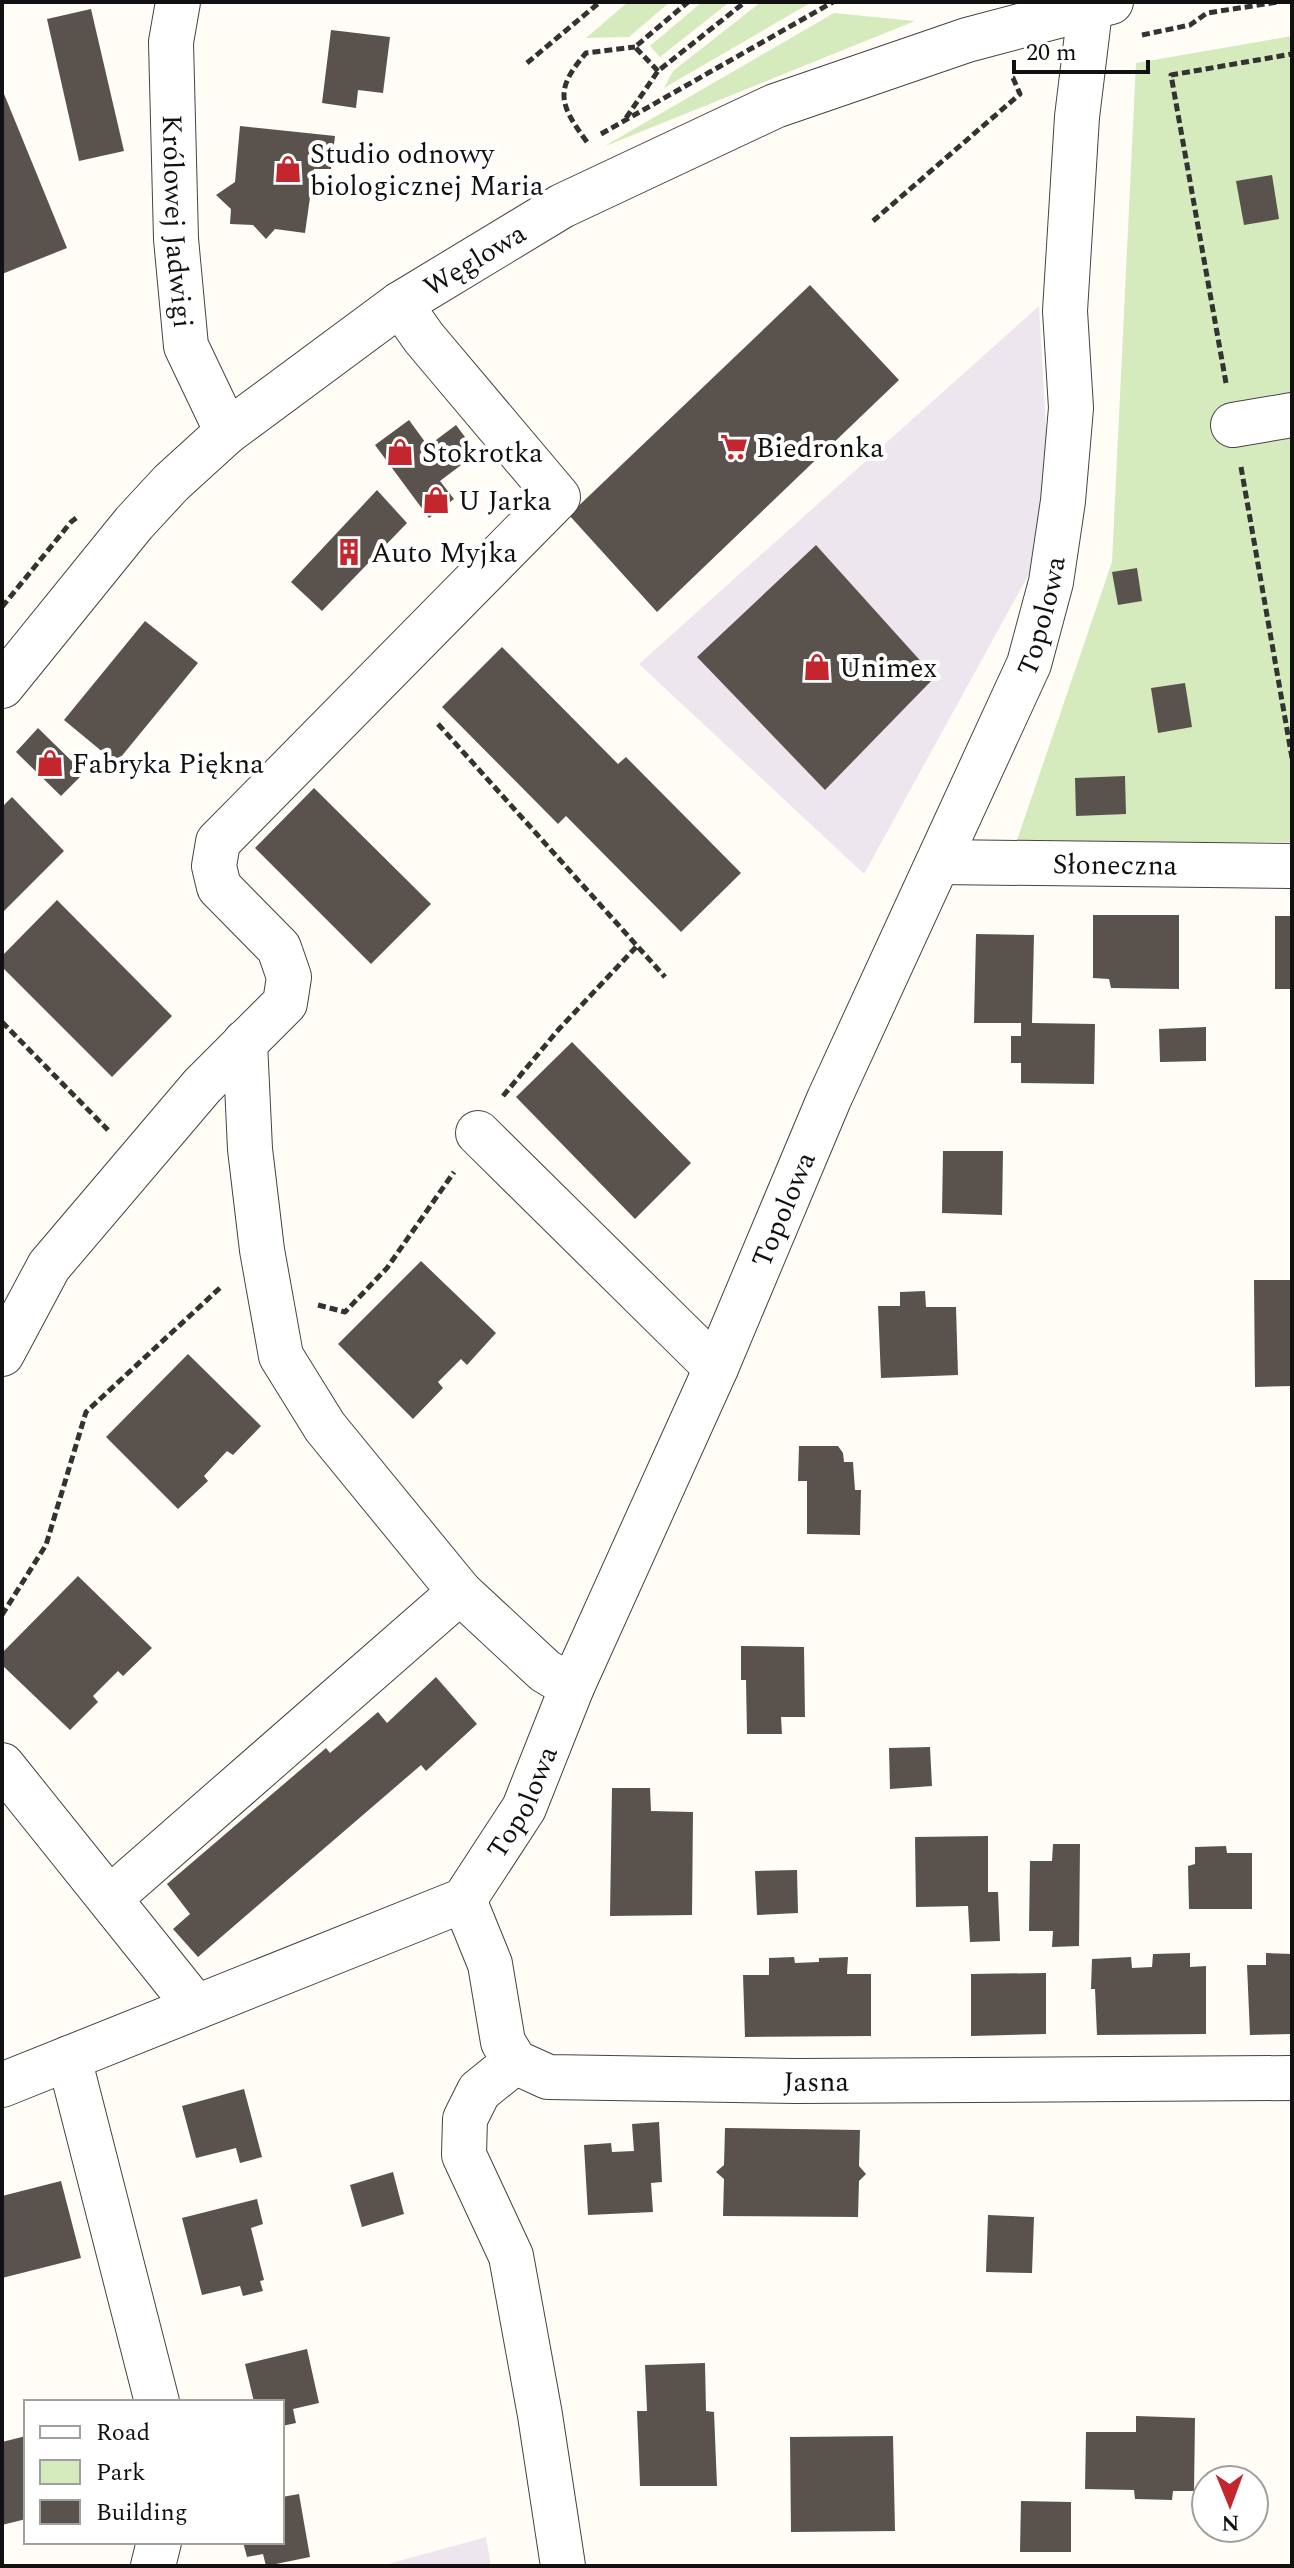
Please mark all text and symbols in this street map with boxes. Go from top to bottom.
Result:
scale bar [1014,24,1148,74]
text: 20 m [1026,35,1077,71]
street label: Królowej Jadwigi [150,114,204,330]
place label: Studio odnowy biologicznej Maria [310,133,544,208]
shop icon: Studio odnowy biologicznej Maria [273,154,303,184]
street label: Węglowa [415,212,535,308]
place label: Biedronka [756,427,884,470]
place label: Stokrotka [422,432,543,475]
supermarket icon: Biedronka [719,432,749,462]
shop icon: Stokrotka [385,437,415,467]
place label: U Jarka [458,480,552,523]
shop icon: U Jarka [421,485,451,515]
place label: Auto Myjka [371,532,517,575]
building icon: Auto Myjka [334,537,364,567]
street label: Topolowa [1006,553,1078,684]
place label: Unimex [839,647,937,690]
shop icon: Unimex [802,652,832,682]
place label: Fabryka Piękna [72,743,264,786]
shop icon: Fabryka Piękna [35,748,65,778]
street label: Słoneczna [1052,843,1178,888]
street label: Topolowa [741,1145,828,1274]
street label: Topolowa [476,1740,570,1868]
street label: Jasna [783,2061,850,2104]
legend [24,2400,284,2544]
text: Road [96,2415,150,2451]
text: Park [96,2455,146,2491]
north arrow [1190,2464,1270,2544]
text: Building [96,2495,188,2531]
text: N [1221,2506,1240,2539]

